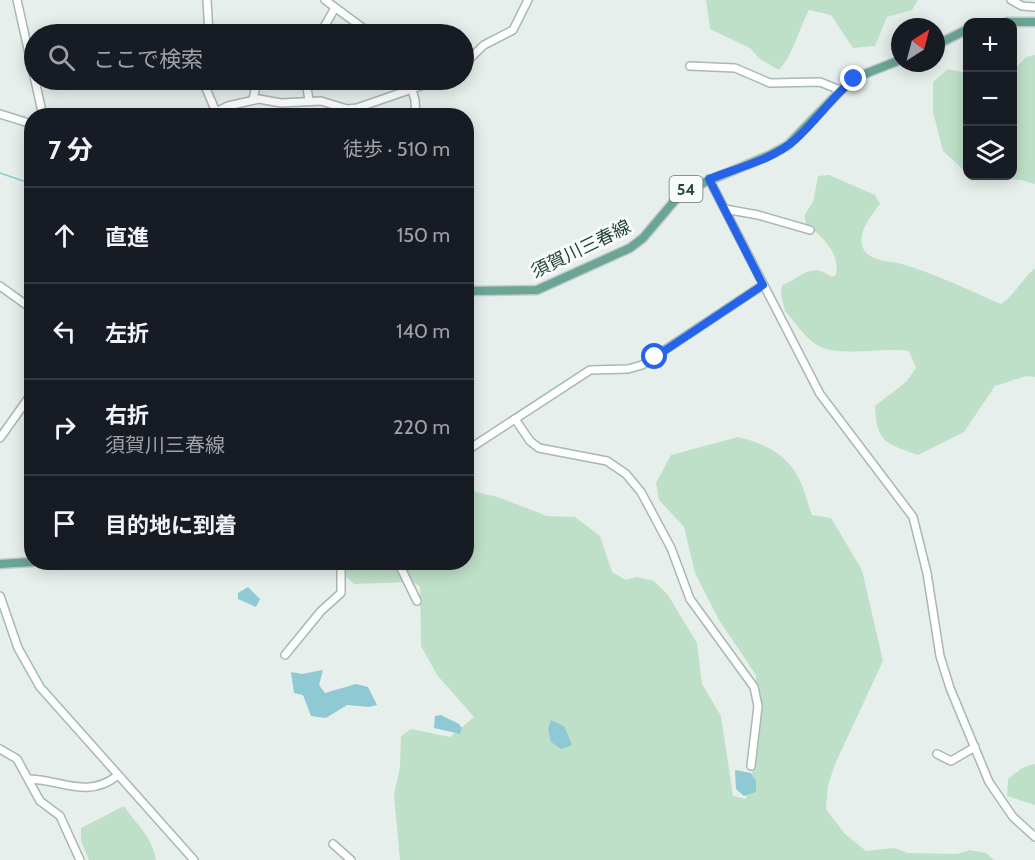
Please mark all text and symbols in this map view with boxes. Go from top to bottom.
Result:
north arrow [891,18,945,72]
map controls [963,18,1017,180]
button: + [963,18,1017,72]
search box [24,24,474,90]
icon: search [45,41,78,74]
text: ここで検索 [93,46,203,73]
route end [840,65,866,91]
button: − [963,72,1017,126]
button: layers [963,126,1017,180]
text: 7 分 [48,134,93,166]
text: 徒歩 · 510 m [343,137,450,161]
road number: 54 [670,176,702,202]
street label: 須賀川三春線 [528,215,634,283]
icon: ahead [48,219,81,252]
text: 150 m [397,223,450,247]
text: 直進 [105,224,149,251]
icon: left [48,315,81,348]
text: 140 m [396,319,450,343]
text: 左折 [105,320,149,347]
route start [641,343,667,369]
text: 右折 [105,402,149,429]
icon: right [48,411,81,444]
text: 220 m [393,415,450,439]
text: 須賀川三春線 [105,433,225,457]
icon: arrive [48,507,81,540]
text: 目的地に到着 [105,512,237,539]

